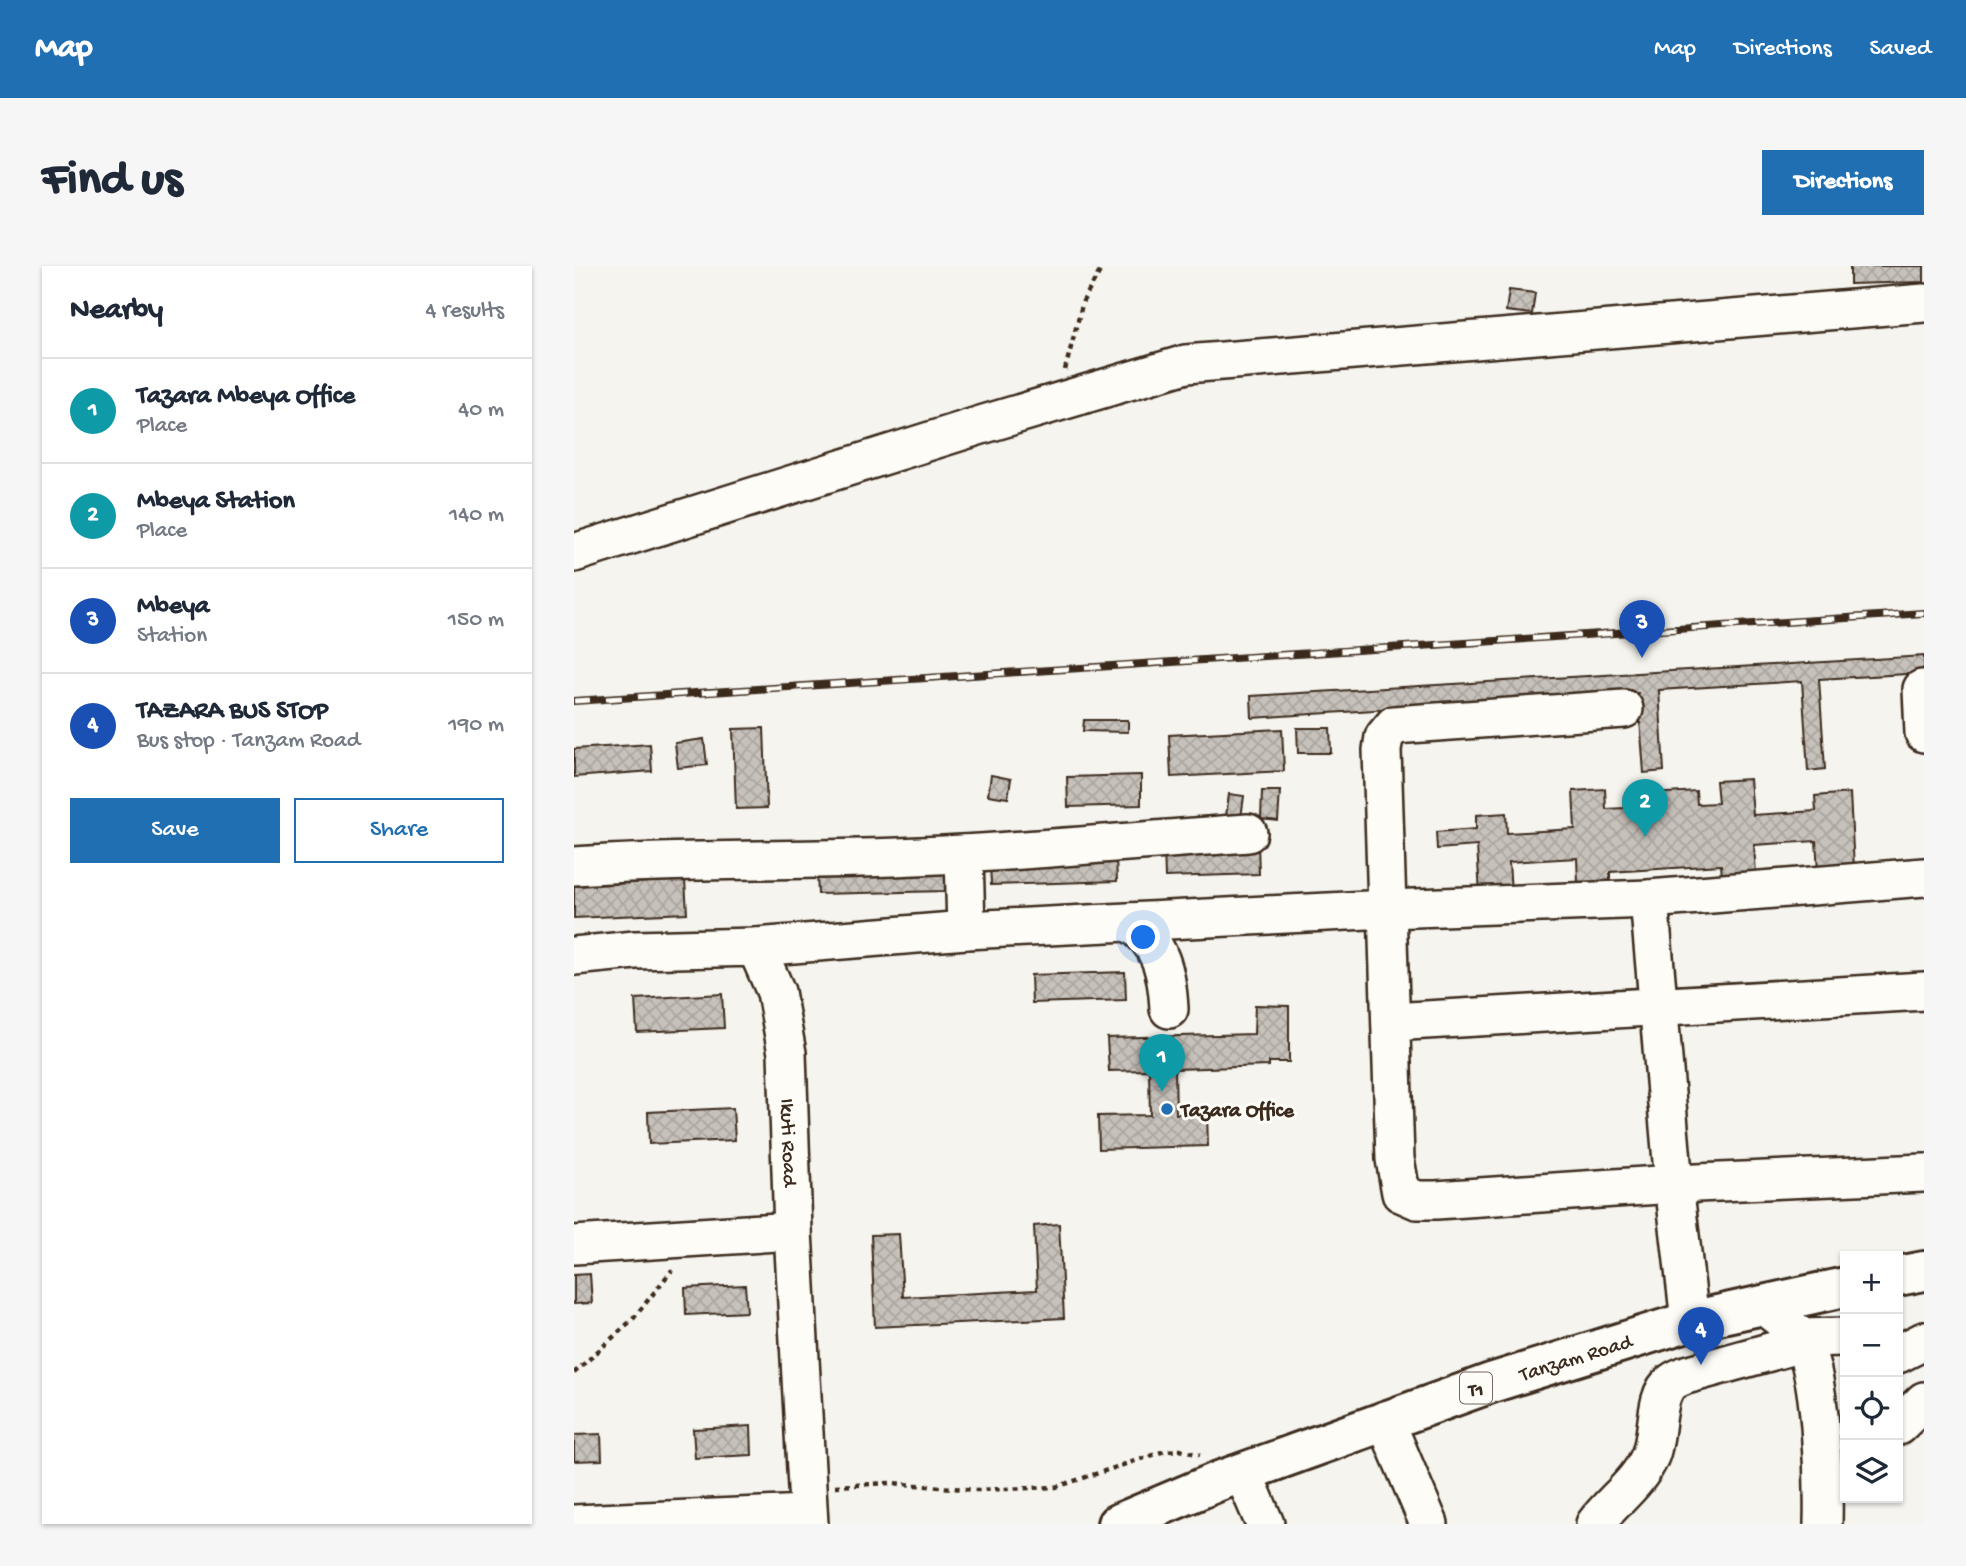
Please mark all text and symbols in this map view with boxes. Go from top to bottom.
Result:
text: Map [35,30,92,68]
text: Map [1654,35,1696,64]
text: Directions [1734,35,1832,64]
text: Saved [1870,35,1931,64]
button: Directions [1762,150,1924,215]
text: Find us [42,153,182,211]
text: Nearby [70,294,163,329]
text: 4 results [425,298,504,325]
text: Tazara Mbeya Office [137,382,355,413]
text: 1 [88,397,98,424]
text: 40 m [458,397,504,424]
text: Place [137,413,187,440]
text: Mbeya Station [137,487,295,518]
text: 2 [87,502,99,529]
text: 140 m [449,502,504,529]
text: Place [137,518,187,545]
text: Mbeya [137,592,209,623]
pin: 3 [1619,600,1665,658]
text: 3 [87,607,99,634]
text: 150 m [448,607,504,634]
text: Station [137,623,207,650]
text: TAZARA BUS STOP [137,697,328,728]
text: 4 [88,712,98,739]
text: 190 m [448,712,504,739]
text: Bus stop · Tanzam Road [137,728,360,755]
pin: 2 [1622,779,1668,837]
button: Save [70,798,280,863]
button: Share [294,798,504,863]
your location [1126,920,1160,954]
pin: 1 [1139,1034,1185,1092]
street label: Ikuti Road [773,1098,801,1189]
place label: Tazara Office [1179,1100,1295,1125]
marker: Tazara Office [1159,1101,1175,1117]
map controls [1840,1251,1903,1503]
button: + [1840,1251,1903,1314]
pin: 4 [1678,1307,1724,1365]
button: − [1840,1314,1903,1377]
street label: Tanzam Road [1516,1330,1637,1390]
road number: T1 [1460,1372,1492,1404]
button: locate [1840,1377,1903,1440]
button: layers [1840,1440,1903,1503]

